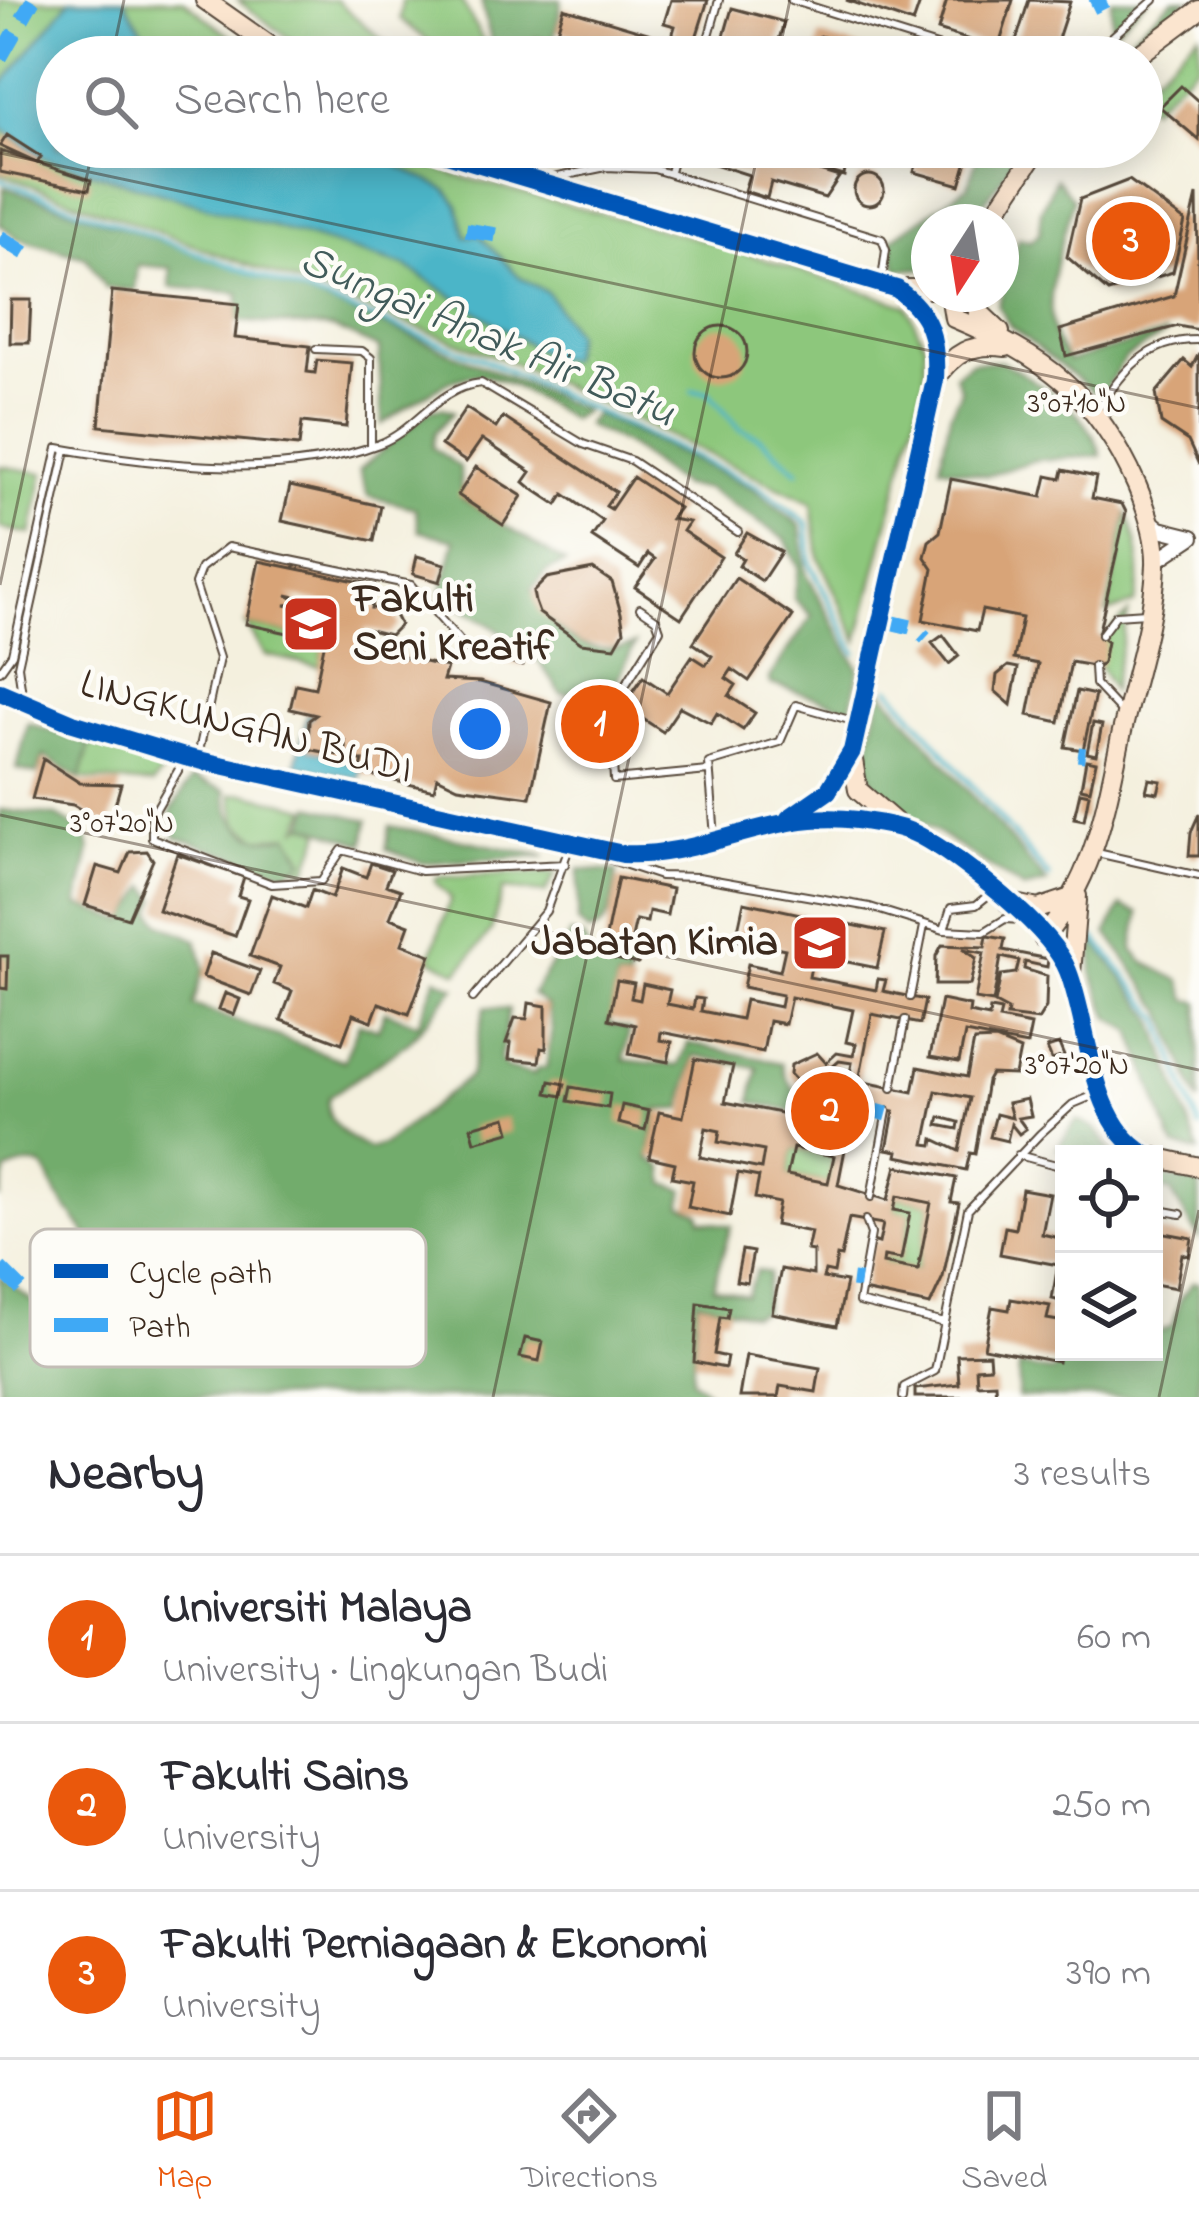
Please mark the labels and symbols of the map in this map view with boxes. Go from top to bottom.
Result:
pin: 3 [1092,196,1170,286]
north arrow [911,204,1019,312]
water label: Sungai Anak Air Batu [289,229,685,447]
text: 3°07'10"N [1028,383,1126,427]
place label: Fakulti Seni Kreatif [351,570,555,679]
school or university icon: Fakulti Seni Kreatif [280,593,342,655]
street label: LINGKUNGAN BUDI [73,654,419,802]
pin: 1 [561,679,639,769]
your location [450,699,510,759]
text: 3°07'20"N [70,803,174,847]
school or university icon: Jabatan Kimia [789,912,851,974]
place label: Jabatan Kimia [531,913,778,974]
text: 3°07'20"N [1025,1045,1129,1089]
pin: 2 [791,1066,869,1156]
legend [30,1229,426,1367]
text: Cycle path [129,1251,272,1299]
text: Path [129,1305,191,1353]

